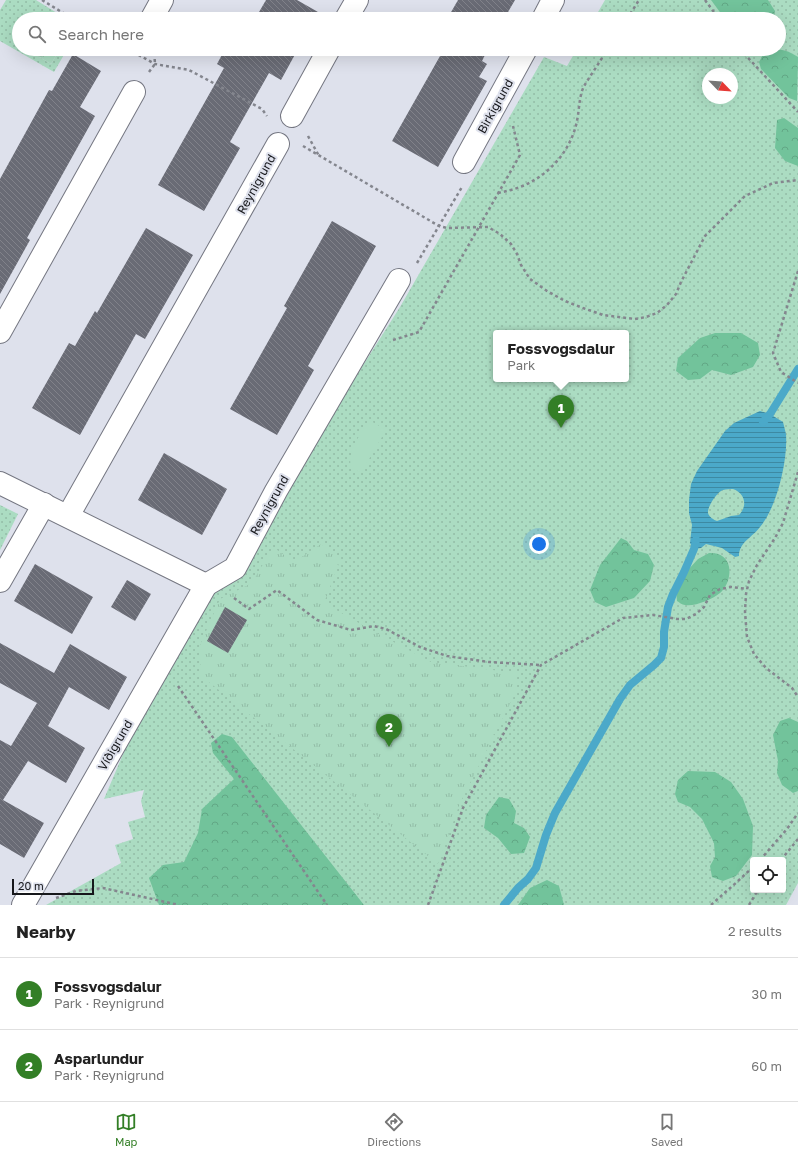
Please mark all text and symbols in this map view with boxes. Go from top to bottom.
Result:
search box [12,12,786,56]
icon: search [26,23,48,45]
text: Search here [58,25,144,43]
north arrow [702,68,738,104]
street label: Birkigrund [474,76,516,136]
street label: Reynigrund [233,151,279,217]
popup [493,330,629,382]
text: Fossvogsdalur [507,339,615,357]
text: Park [507,357,535,373]
pin: 1 [548,395,574,428]
street label: Reynigrund [246,472,292,538]
your location [529,534,549,554]
pin: 2 [376,714,402,747]
street label: Víðigrund [95,717,135,773]
map controls [750,857,786,893]
button: locate [750,857,786,893]
scale bar [12,877,94,896]
text: 20 m [18,879,44,892]
text: Nearby [16,921,76,942]
text: 2 results [728,923,782,939]
text: Fossvogsdalur [54,977,161,995]
text: 1 [26,986,32,1002]
text: 30 m [752,986,782,1002]
text: Park · Reynigrund [54,995,164,1011]
text: Asparlundur [54,1049,144,1067]
text: 2 [25,1058,33,1074]
text: 60 m [751,1058,782,1074]
text: Park · Reynigrund [54,1067,164,1083]
tab: Map [115,1111,137,1148]
tab: Directions [367,1111,421,1148]
tab: Saved [651,1111,683,1148]

